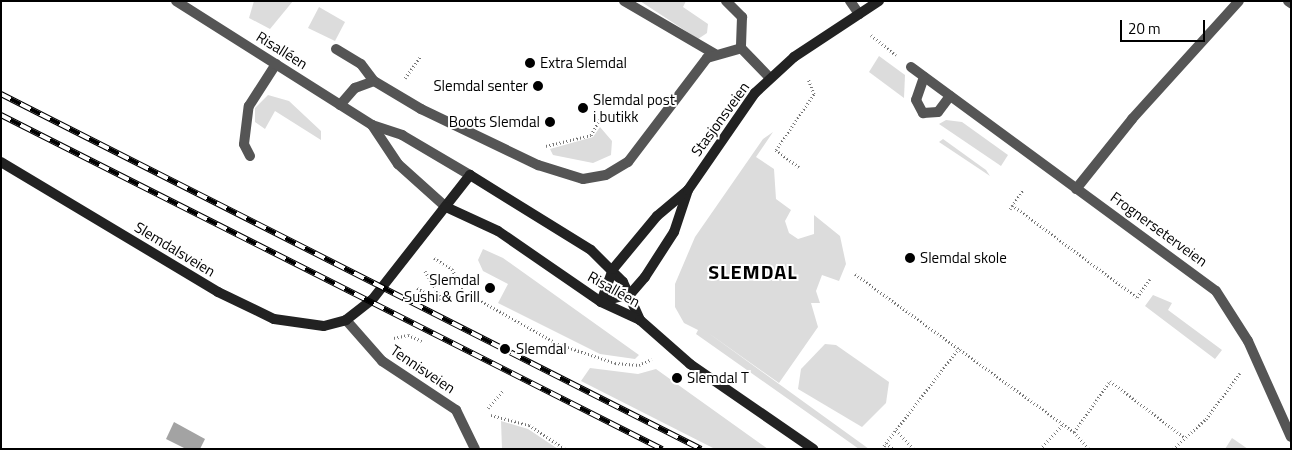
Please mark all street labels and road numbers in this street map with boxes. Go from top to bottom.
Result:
street label: Risalléen [253,27,311,73]
street label: Stasjonsveien [687,78,753,160]
street label: Frognerseterveien [1107,188,1211,270]
street label: Slemdalsveien [131,218,219,280]
street label: Risalléen [585,267,643,311]
street label: Tennisveien [387,341,459,397]

